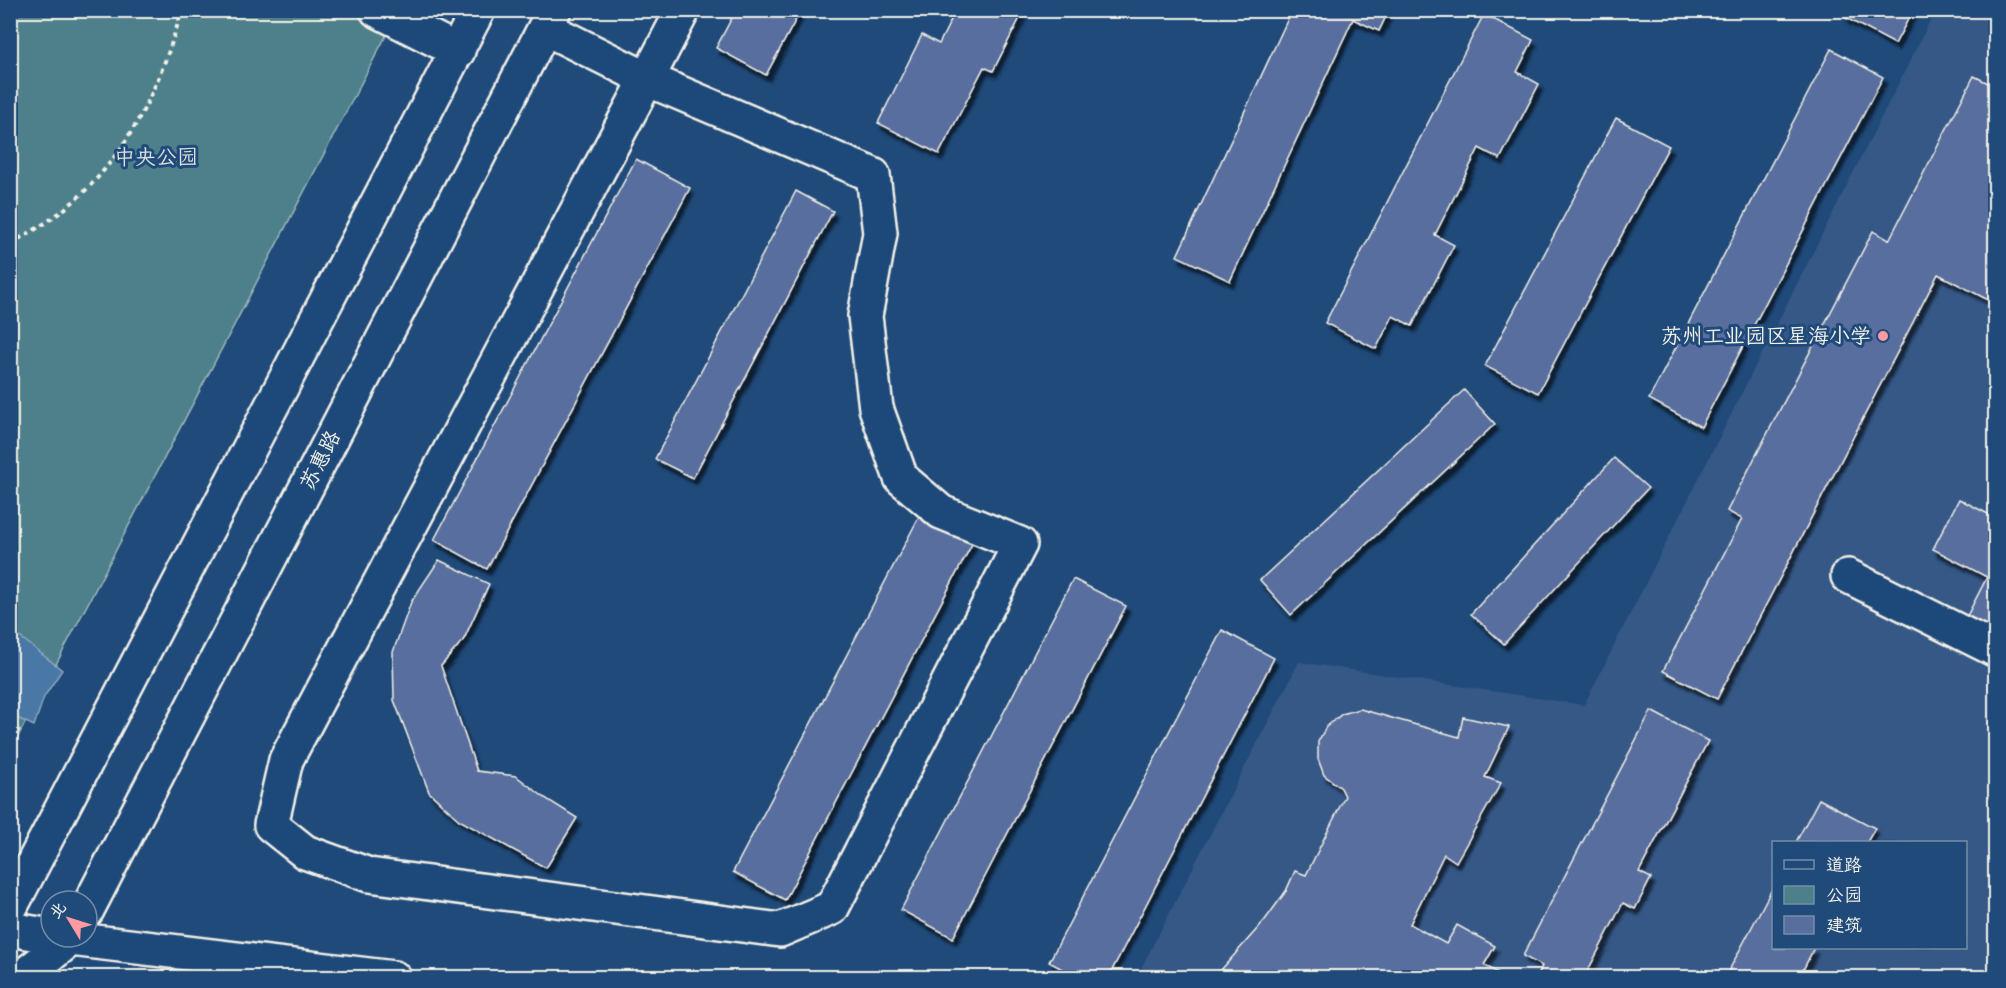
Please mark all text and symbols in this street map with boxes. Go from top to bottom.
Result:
park label: 中央公园 [114,144,198,172]
place label: 苏州工业园区星海小学 [1661,323,1871,351]
marker: 苏州工业园区星海小学 [1876,329,1890,343]
street label: 苏惠路 [294,426,348,495]
legend [1772,841,1967,949]
text: 道路 [1826,854,1862,878]
text: 公园 [1826,884,1862,908]
north arrow [39,889,99,949]
text: 北 [45,898,72,923]
text: 建筑 [1826,914,1862,938]

